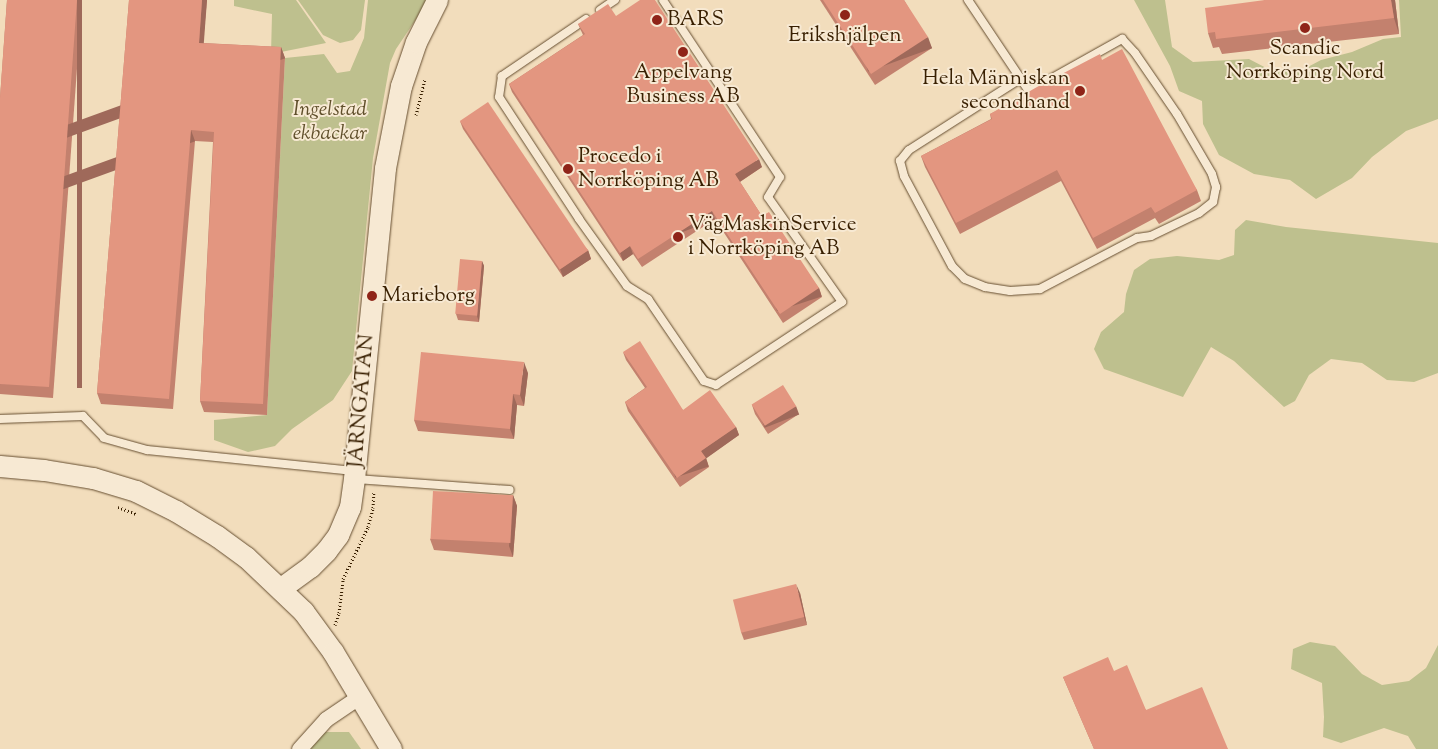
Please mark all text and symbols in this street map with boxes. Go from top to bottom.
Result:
place label: BARS [667,7,724,33]
marker: Erikshjälpen [839,9,851,21]
marker: BARS [651,14,663,26]
marker: Scandic Norrköping Nord [1299,22,1311,34]
place label: Erikshjälpen [788,23,902,49]
place label: Scandic Norrköping Nord [1226,36,1384,86]
marker: Appelvang Business AB [677,46,689,58]
place label: Appelvang Business AB [627,60,739,110]
place label: Hela Människan secondhand [922,66,1070,116]
marker: Hela Människan secondhand [1074,85,1086,97]
park label: Ingelstad ekbackar [293,97,367,147]
place label: Procedo i Norrköping AB [578,144,719,194]
marker: Procedo i Norrköping AB [562,163,574,175]
place label: VägMaskinService i Norrköping AB [688,212,856,262]
marker: VägMaskinService i Norrköping AB [672,231,684,243]
place label: Marieborg [382,283,475,309]
marker: Marieborg [366,290,378,302]
street label: JÄRNGATAN [344,333,380,469]

